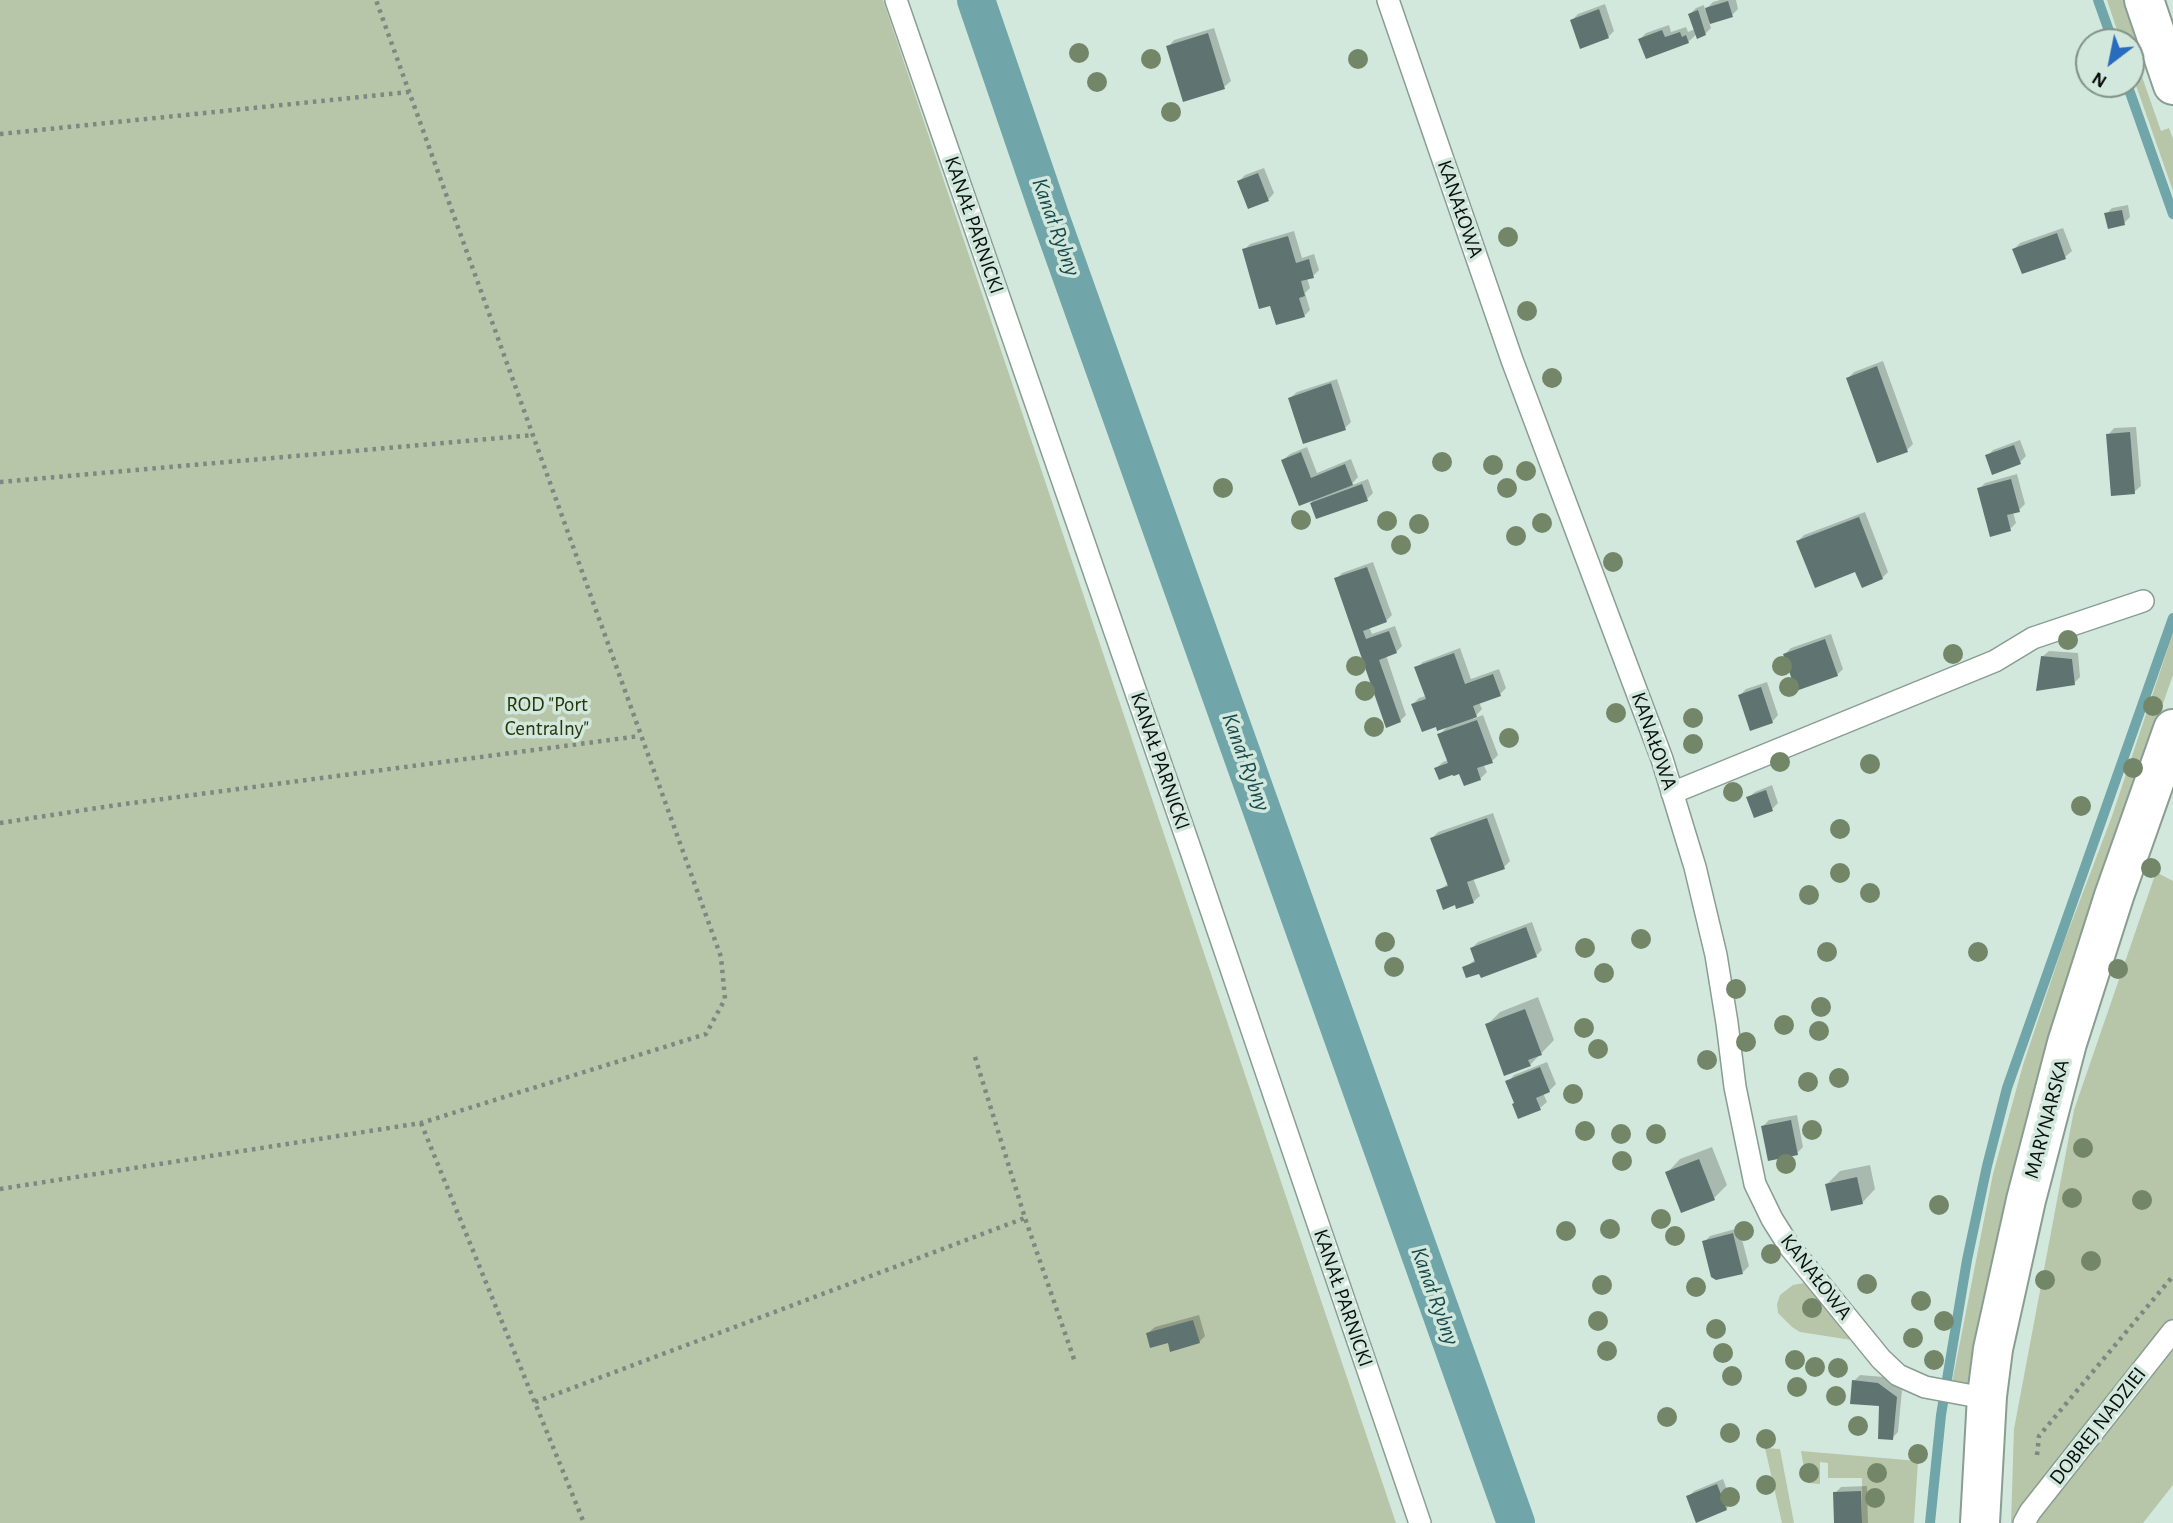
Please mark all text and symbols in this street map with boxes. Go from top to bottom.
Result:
north arrow [2075,28,2145,98]
text: N [2089,68,2110,91]
street label: KANAŁ PARNICKI [939,153,1009,297]
street label: KANAŁOWA [1432,157,1488,261]
water label: Kanał Rybny [1026,174,1086,280]
street label: KANAŁ PARNICKI [1125,689,1195,833]
street label: KANAŁOWA [1626,689,1682,793]
park label: ROD "Port Centralny" [505,692,589,742]
water label: Kanał Rybny [1216,709,1276,815]
street label: MARYNARSKA [2019,1057,2075,1181]
street label: KANAŁ PARNICKI [1308,1226,1378,1370]
street label: KANAŁOWA [1775,1229,1857,1325]
water label: Kanał Rybny [1405,1243,1465,1349]
street label: DOBREJ NADZIEI [2044,1362,2152,1490]

